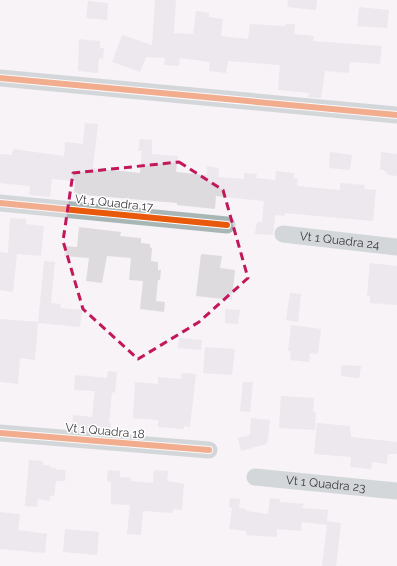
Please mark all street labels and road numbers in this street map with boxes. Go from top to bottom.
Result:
street label: Vt 1 Quadra 17 [74,192,154,214]
street label: Vt 1 Quadra 24 [299,229,381,252]
street label: Vt 1 Quadra 18 [65,421,145,441]
street label: Vt 1 Quadra 23 [285,473,366,495]

